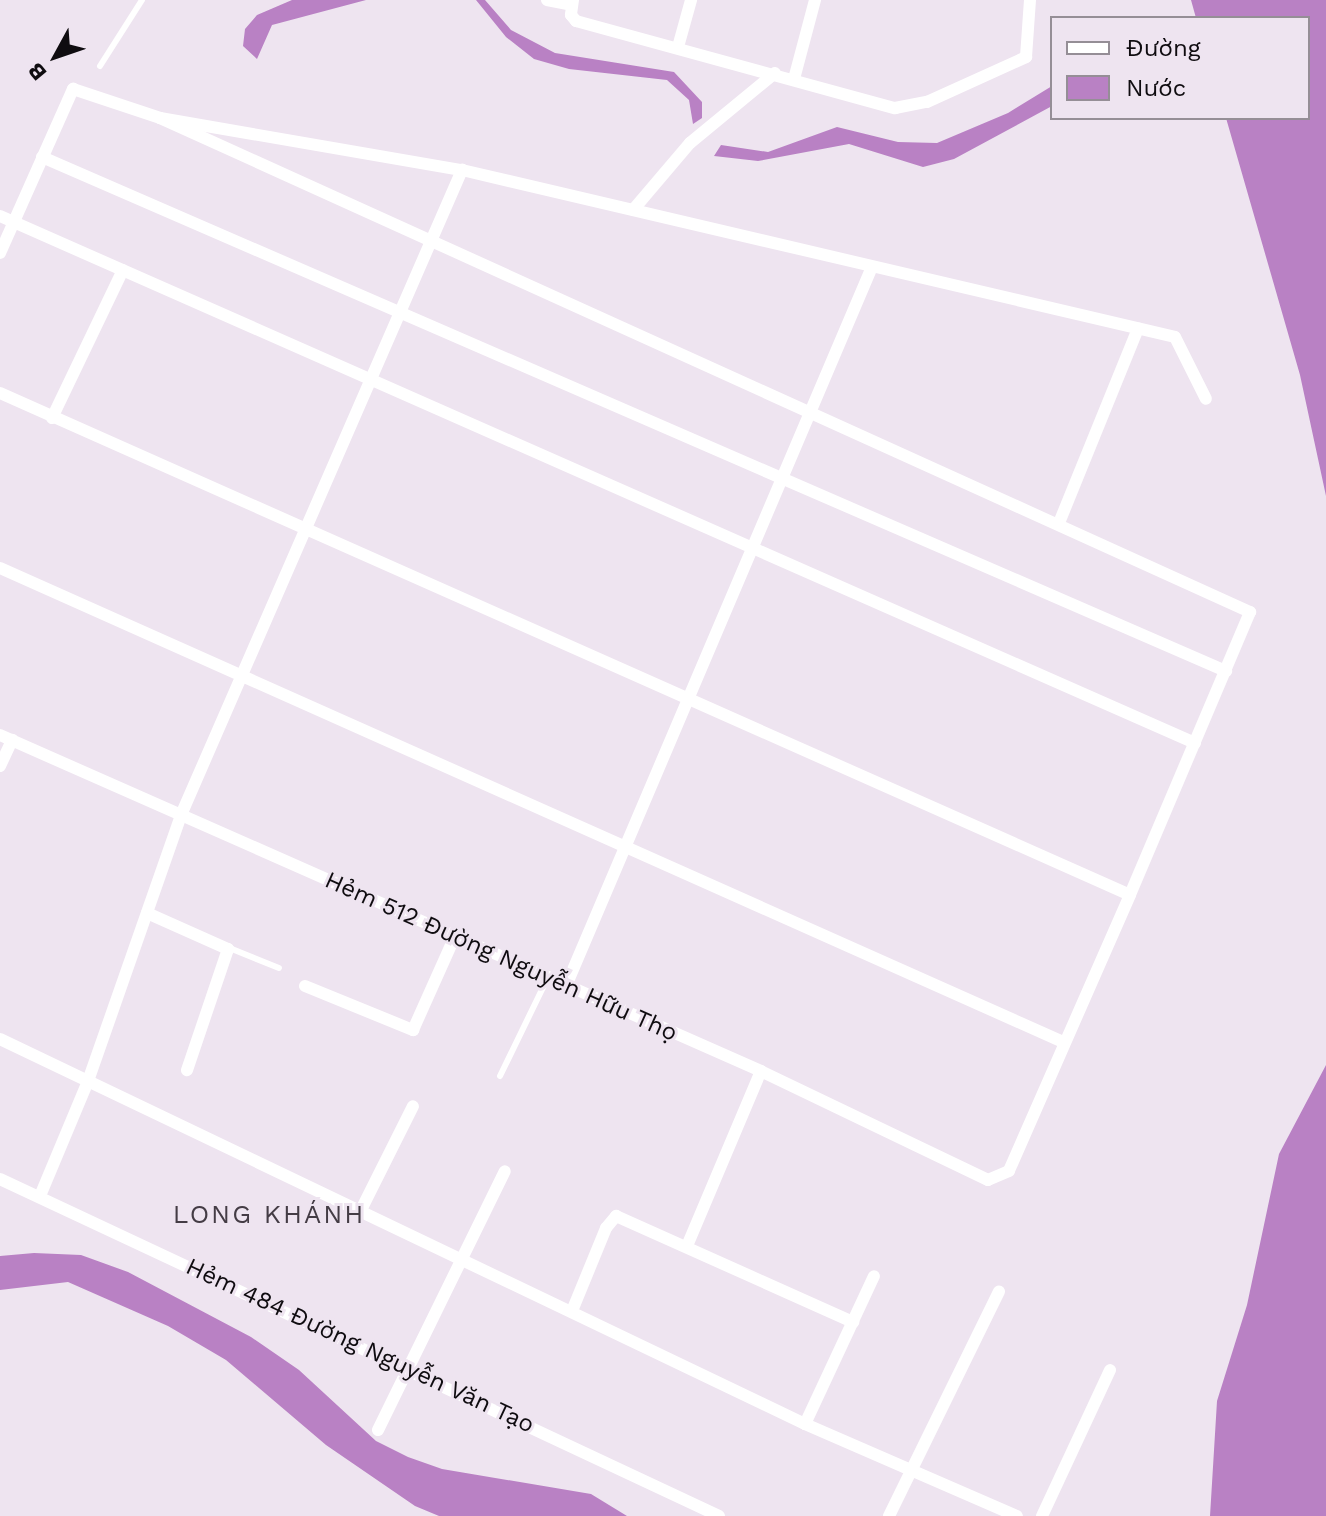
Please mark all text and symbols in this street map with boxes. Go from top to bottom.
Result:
north arrow [16,16,96,96]
legend [1050,16,1310,120]
text: Đường [1126,34,1201,62]
text: B [23,58,52,86]
text: Nước [1126,74,1186,102]
street label: Hẻm 512 Đường Nguyễn Hữu Thọ [320,866,682,1048]
district label: LONG KHÁNH [173,1199,365,1231]
street label: Hẻm 484 Đường Nguyễn Văn Tạo [181,1252,539,1440]

